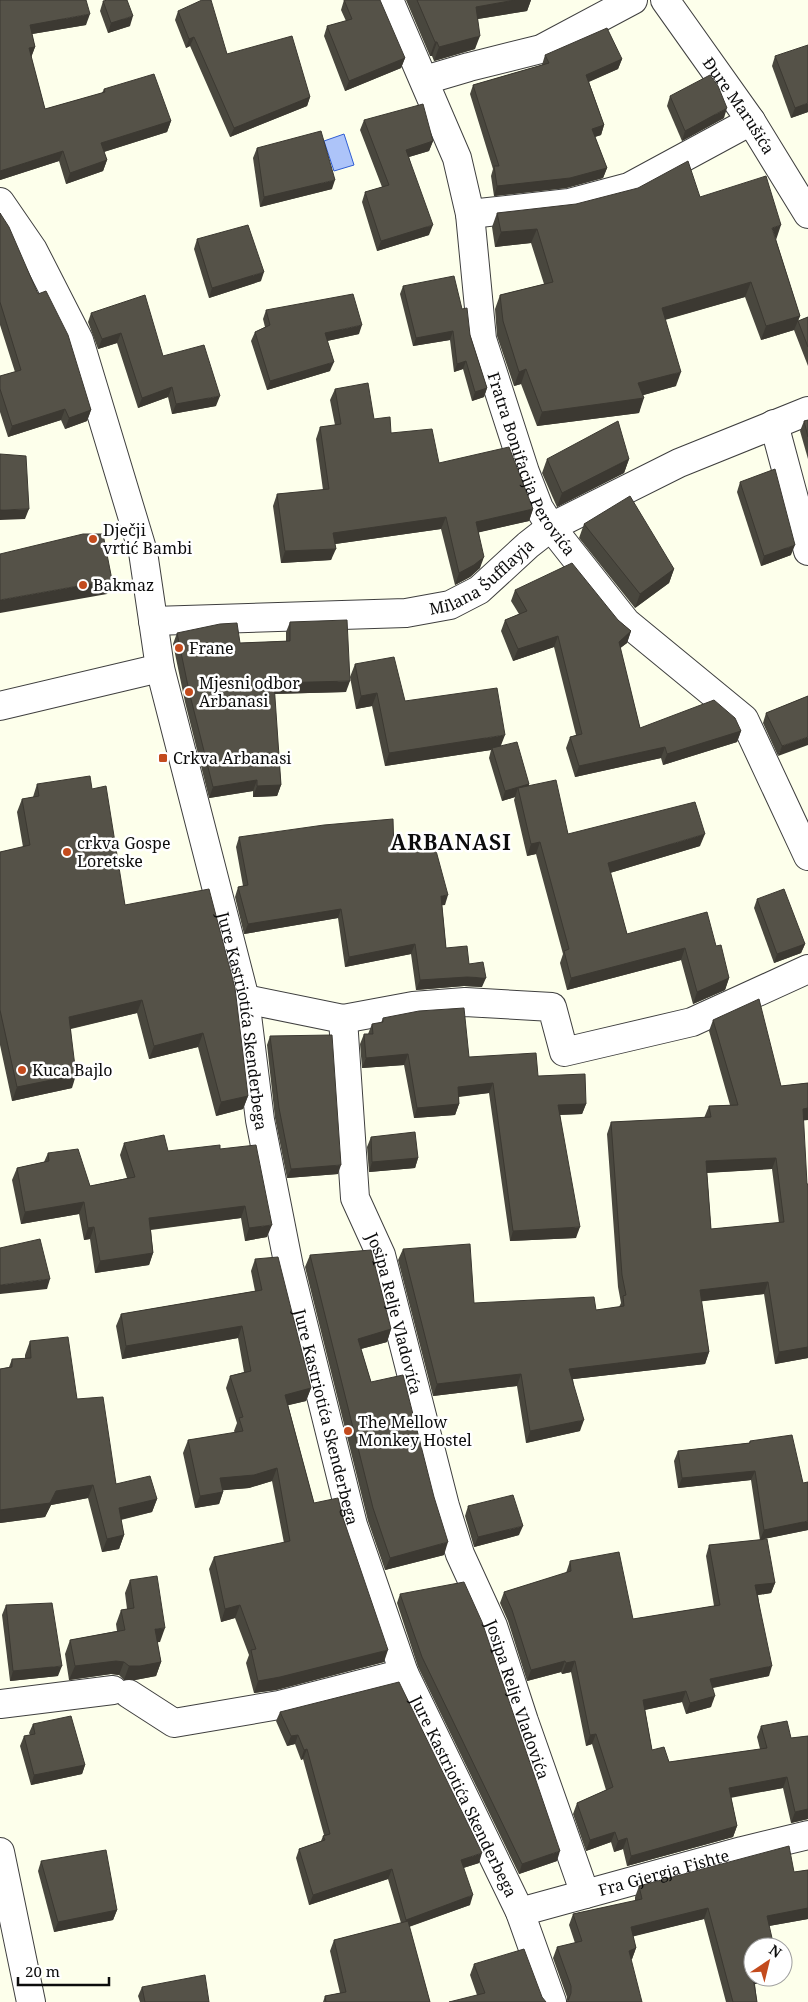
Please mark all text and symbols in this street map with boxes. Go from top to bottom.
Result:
street label: Đure Marušića [698,53,780,158]
street label: Fratra Bonifacija Perovića [482,369,580,560]
place label: Dječji vrtić Bambi [103,519,192,559]
marker: Dječji vrtić Bambi [87,533,99,545]
street label: Milana Šufflayja [427,534,538,620]
place label: Bakmaz [93,574,154,596]
marker: Bakmaz [77,579,89,591]
place label: Frane [189,637,234,659]
marker: Frane [173,642,185,654]
place label: Mjesni odbor Arbanasi [199,672,300,712]
marker: Mjesni odbor Arbanasi [183,686,195,698]
place label: Crkva Arbanasi [173,747,291,769]
marker: Crkva Arbanasi [157,752,169,764]
district label: ARBANASI [390,828,512,856]
place label: crkva Gospe Loretske [77,832,170,872]
marker: crkva Gospe Loretske [61,846,73,858]
street label: Jure Kastriotića Skenderbega [212,909,273,1132]
place label: Kuca Bajlo [32,1059,113,1081]
marker: Kuca Bajlo [16,1064,28,1076]
street label: Josipa Relje Vladovića [361,1228,427,1397]
street label: Jure Kastriotića Skenderbega [289,1306,364,1527]
place label: The Mellow Monkey Hostel [358,1411,472,1451]
marker: The Mellow Monkey Hostel [342,1425,354,1437]
street label: Josipa Relje Vladovića [480,1615,555,1782]
street label: Jure Kastriotića Skenderbega [405,1691,522,1901]
street label: Fra Gjergja Fishte [596,1844,732,1901]
north arrow [743,1937,793,1987]
text: N [766,1940,786,1962]
scale bar [18,1954,109,1986]
text: 20 m [25,1961,60,1981]

